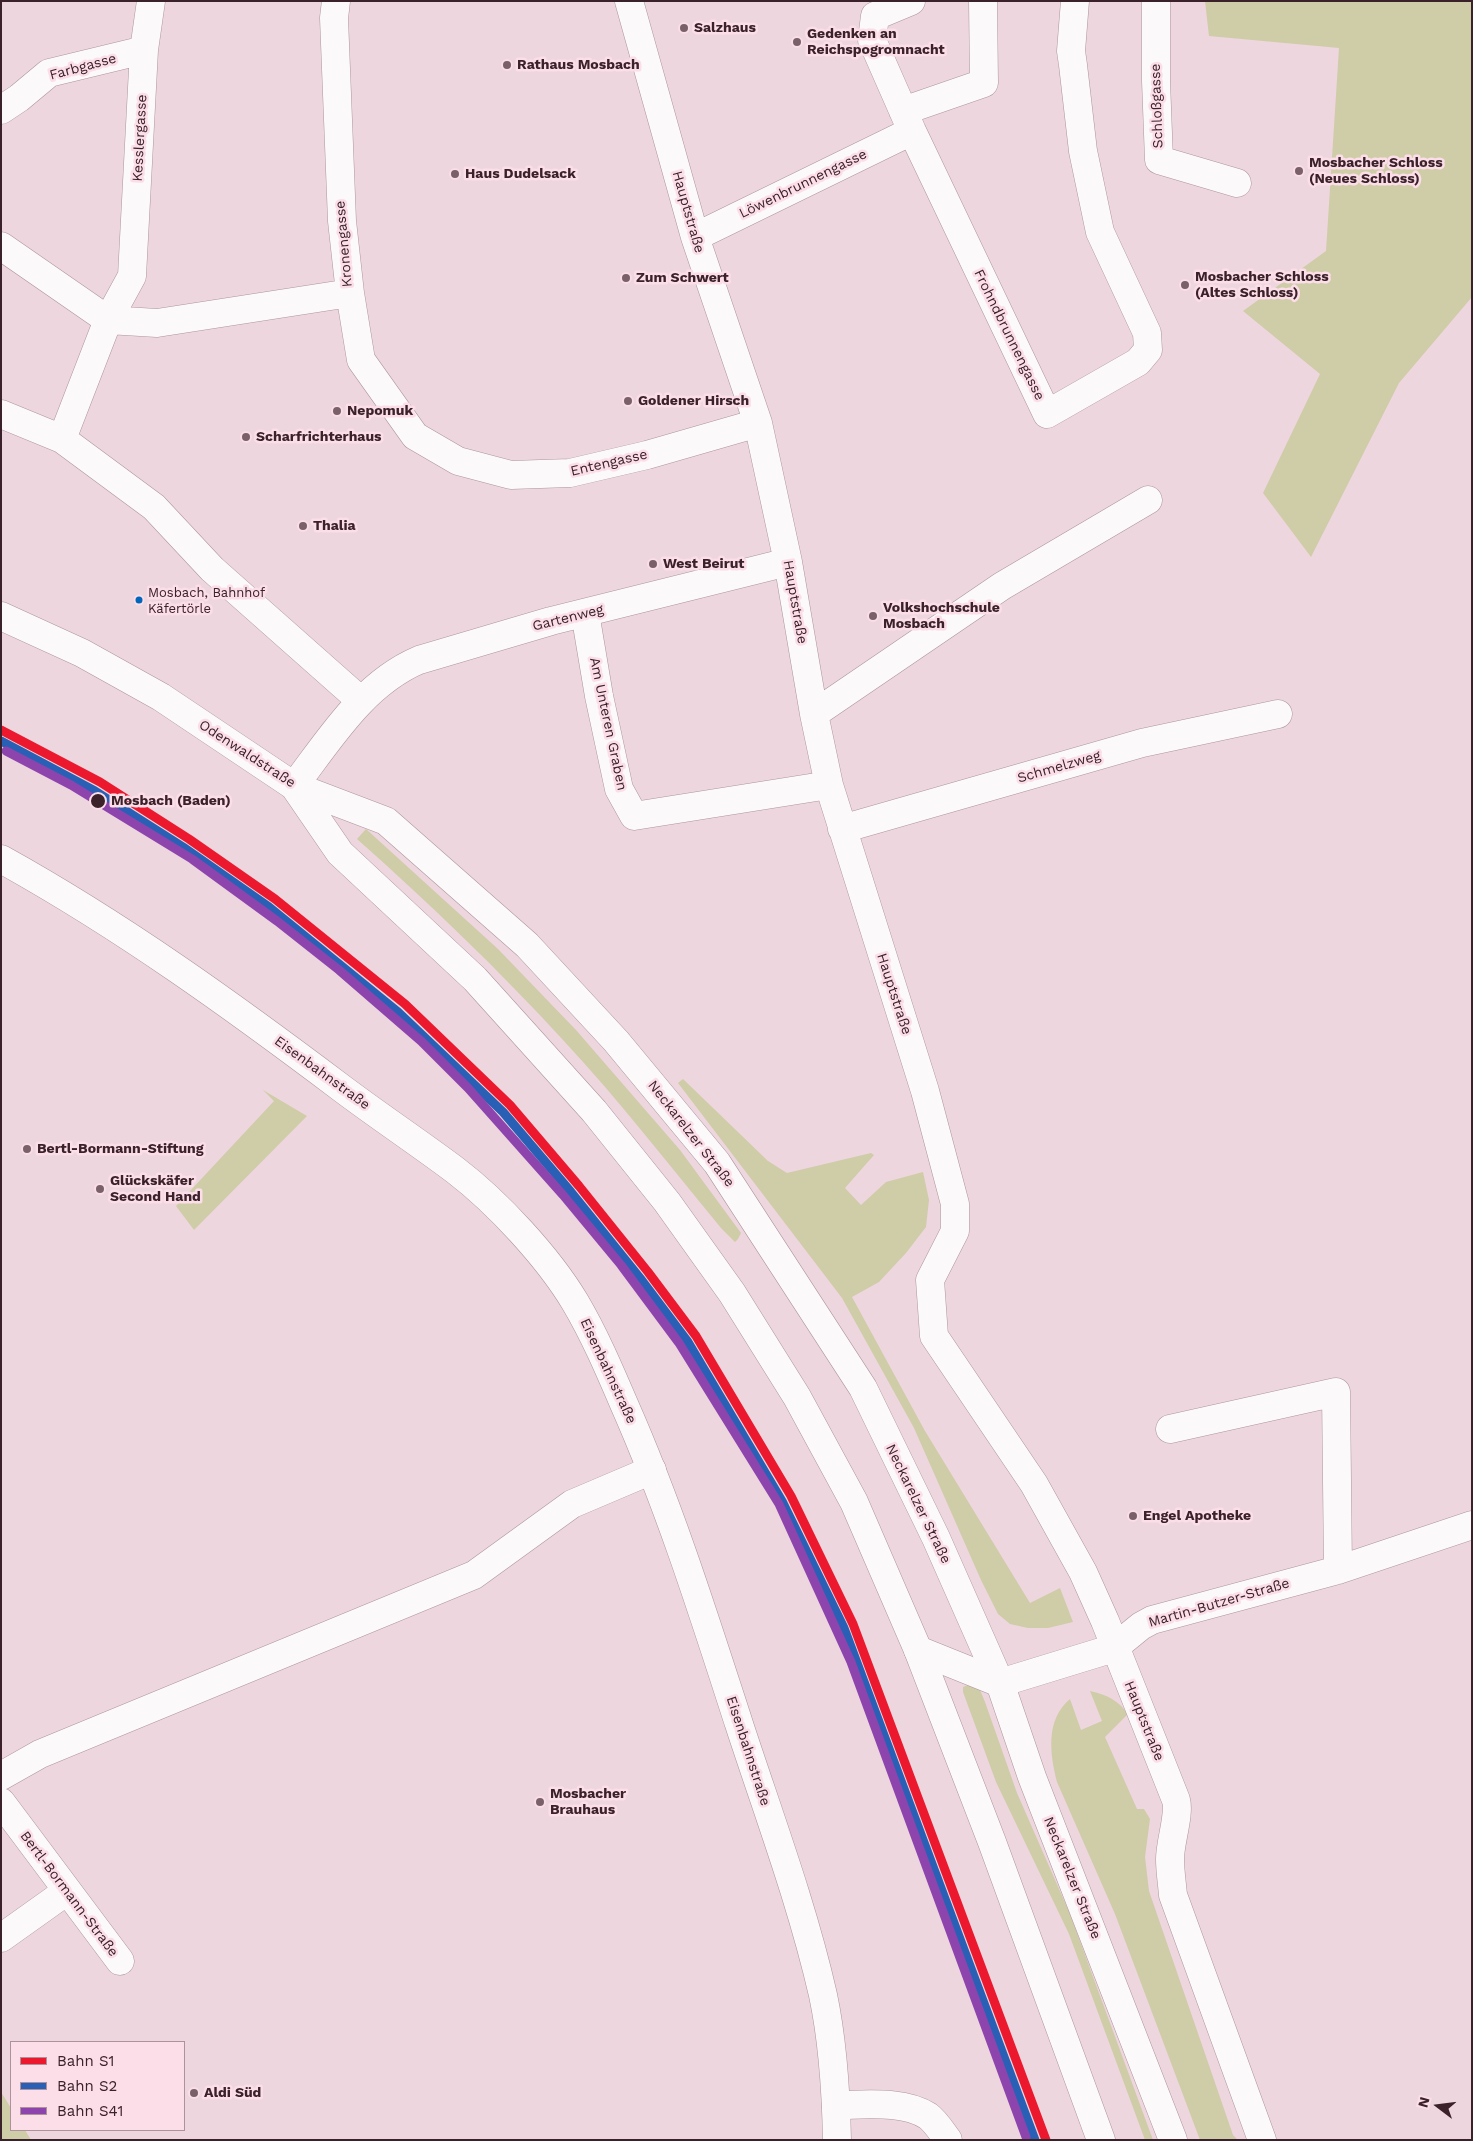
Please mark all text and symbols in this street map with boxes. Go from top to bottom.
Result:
place label: Salzhaus [694,20,756,36]
marker: Salzhaus [678,22,690,34]
place label: Gedenken an Reichspogromnacht [807,26,945,58]
marker: Gedenken an Reichspogromnacht [791,36,803,48]
street label: Farbgasse [48,50,118,84]
place label: Rathaus Mosbach [517,57,640,73]
marker: Rathaus Mosbach [501,59,513,71]
street label: Schloßgasse [1147,63,1167,149]
street label: Kesslergasse [129,94,151,182]
street label: Löwenbrunnengasse [736,146,870,222]
place label: Mosbacher Schloss (Neues Schloss) [1309,155,1443,188]
marker: Mosbacher Schloss (Neues Schloss) [1293,165,1305,177]
place label: Haus Dudelsack [465,166,576,182]
marker: Haus Dudelsack [449,168,461,180]
street label: Hauptstraße [668,169,708,255]
street label: Kronengasse [332,200,356,288]
street label: Frohndbrunnengasse [970,267,1048,403]
place label: Mosbacher Schloss (Altes Schloss) [1195,269,1329,302]
place label: Zum Schwert [636,270,729,286]
marker: Zum Schwert [620,272,632,284]
marker: Mosbacher Schloss (Altes Schloss) [1179,279,1191,291]
place label: Goldener Hirsch [638,393,749,409]
marker: Goldener Hirsch [622,395,634,407]
place label: Nepomuk [347,403,413,419]
marker: Nepomuk [331,405,343,417]
place label: Scharfrichterhaus [256,429,382,445]
marker: Scharfrichterhaus [240,431,252,443]
street label: Entengasse [569,446,649,480]
place label: Thalia [313,518,356,534]
marker: Thalia [297,520,309,532]
place label: West Beirut [663,556,744,572]
marker: West Beirut [647,558,659,570]
street label: Hauptstraße [779,559,811,645]
place label: Mosbach, Bahnhof Käfertörle [148,585,265,616]
marker: Mosbach, Bahnhof Käfertörle [134,595,144,605]
place label: Volkshochschule Mosbach [883,600,1000,632]
street label: Gartenweg [531,601,605,635]
marker: Volkshochschule Mosbach [867,610,879,622]
street label: Am Unteren Graben [586,656,630,792]
street label: Odenwaldstraße [196,717,298,791]
street label: Schmelzweg [1016,747,1102,787]
marker: Mosbach (Baden) [89,792,107,810]
place label: Mosbach (Baden) [111,793,231,809]
street label: Hauptstraße [873,951,915,1037]
street label: Eisenbahnstraße [271,1033,373,1113]
street label: Neckarelzer Straße [644,1077,738,1191]
place label: Bertl-Bormann-Stiftung [37,1141,204,1157]
marker: Bertl-Bormann-Stiftung [21,1143,33,1155]
place label: Glückskäfer Second Hand [110,1173,201,1206]
marker: Glückskäfer Second Hand [94,1183,106,1195]
street label: Eisenbahnstraße [576,1316,640,1426]
street label: Neckarelzer Straße [882,1442,954,1566]
place label: Engel Apotheke [1143,1508,1251,1524]
marker: Engel Apotheke [1127,1510,1139,1522]
street label: Martin-Butzer-Straße [1146,1575,1292,1631]
street label: Hauptstraße [1120,1679,1168,1763]
street label: Eisenbahnstraße [722,1694,774,1808]
place label: Mosbacher Brauhaus [550,1786,626,1818]
marker: Mosbacher Brauhaus [534,1796,546,1808]
street label: Neckarelzer Straße [1040,1814,1104,1942]
street label: Bertl-Bormann-Straße [16,1828,122,1960]
legend [10,2041,185,2131]
text: Bahn S1 [57,2052,114,2070]
text: Bahn S2 [57,2077,117,2095]
north arrow [1413,2081,1463,2131]
place label: Aldi Süd [204,2085,261,2101]
marker: Aldi Süd [188,2087,200,2099]
text: N [1414,2095,1433,2109]
text: Bahn S41 [57,2102,123,2120]

